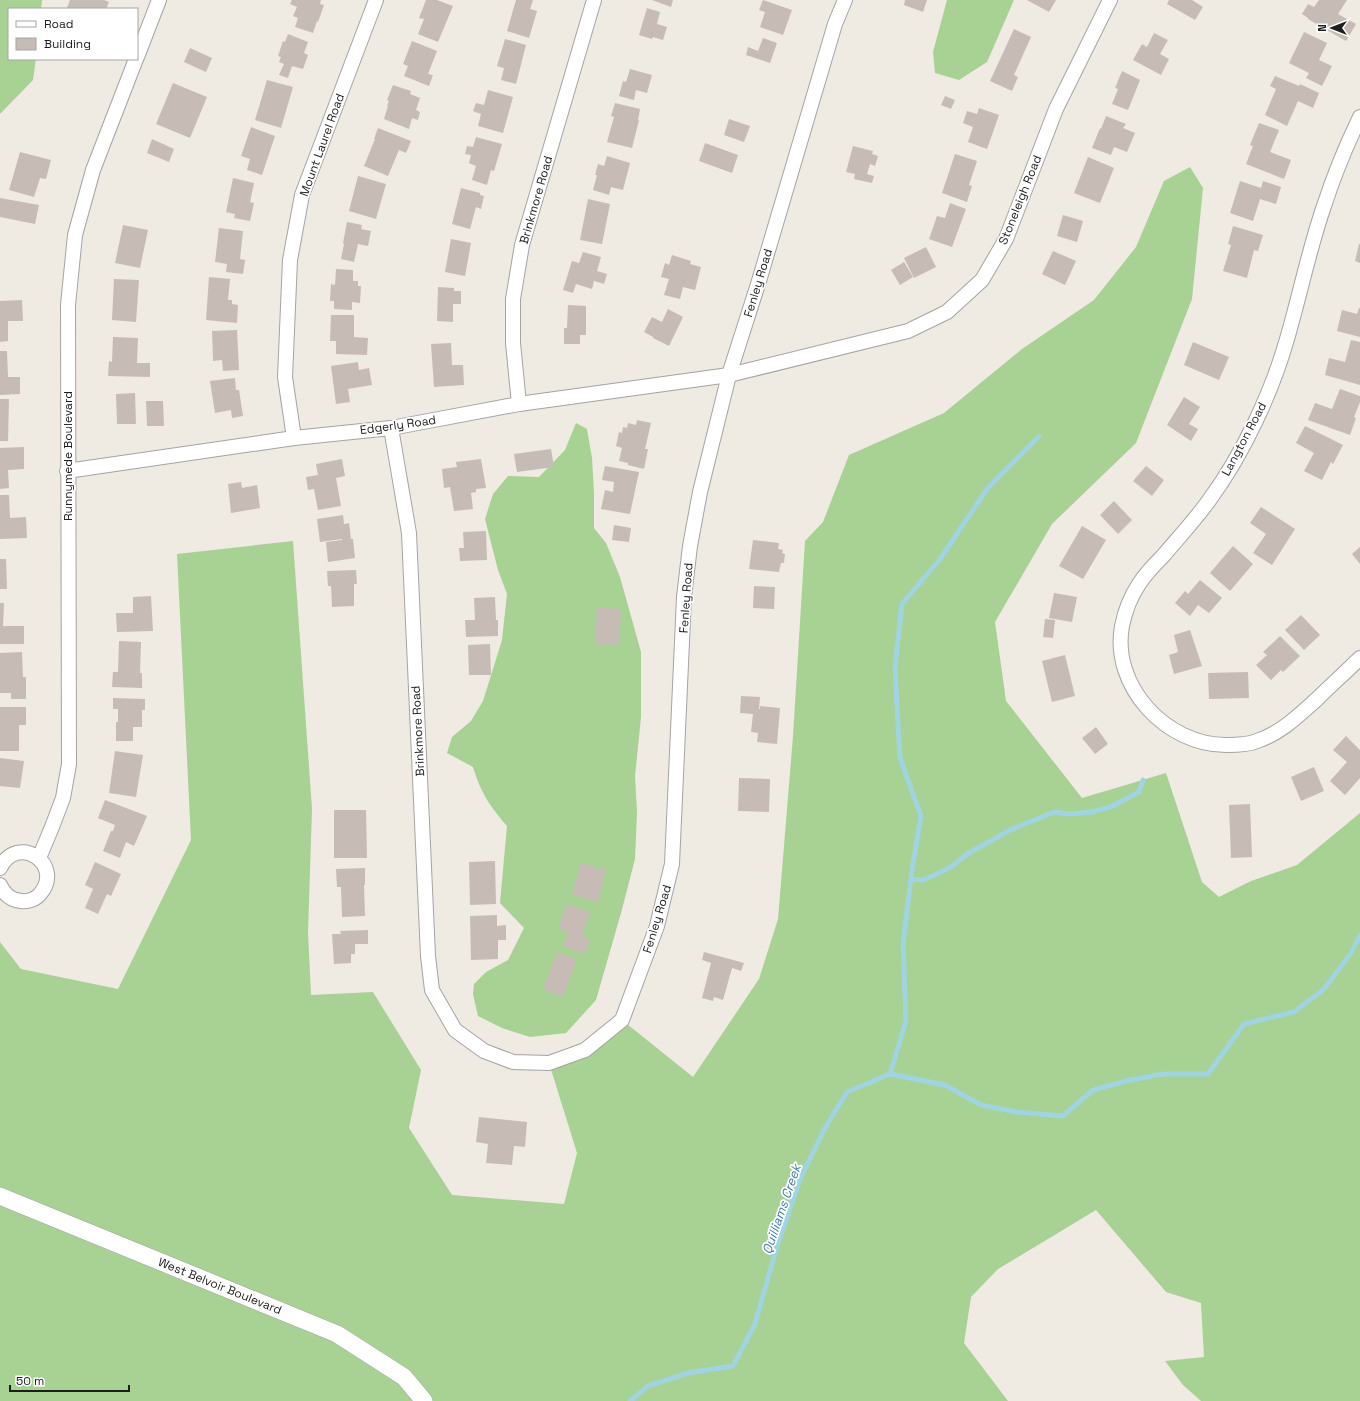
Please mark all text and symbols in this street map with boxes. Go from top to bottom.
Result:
legend [8,8,138,60]
north arrow [1312,8,1352,48]
text: Road [44,16,73,32]
text: N [1315,24,1329,32]
text: Building [44,36,91,52]
street label: Mount Laurel Road [296,91,348,199]
street label: Stoneleigh Road [995,153,1045,247]
street label: Brinkmore Road [516,154,556,246]
street label: Fenley Road [740,247,776,319]
street label: Runnymede Boulevard [60,391,76,521]
street label: Langton Road [1218,399,1270,479]
street label: Edgerly Road [359,412,437,438]
street label: Fenley Road [676,562,696,634]
street label: Brinkmore Road [408,685,428,777]
street label: Fenley Road [639,883,675,955]
water label: Quilliams Creek [758,1160,805,1256]
street label: West Belvoir Boulevard [156,1254,284,1318]
scale bar [10,1367,129,1393]
text: 50 m [16,1373,44,1389]

